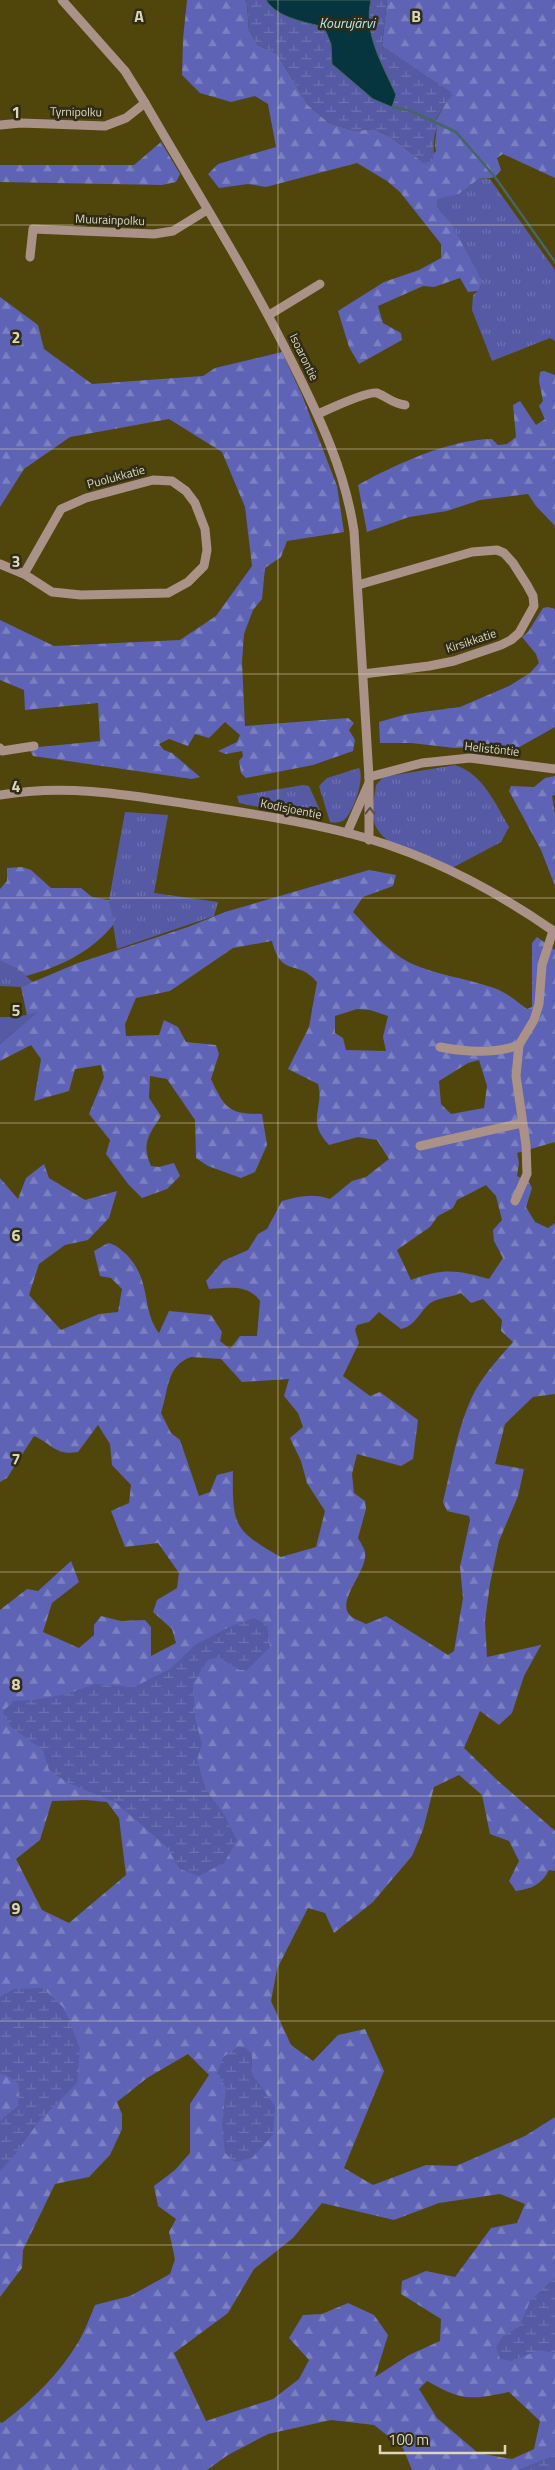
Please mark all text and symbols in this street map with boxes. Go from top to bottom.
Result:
text: A [134,4,144,28]
text: B [411,4,421,28]
water label: Kourujärvi [319,12,377,33]
text: 1 [12,100,20,124]
street label: Tyrnipolku [50,102,102,121]
street label: Muurainpolku [75,209,145,230]
text: 2 [12,325,20,349]
street label: Isoarontie [285,330,324,384]
street label: Puolukkatie [85,460,147,493]
text: 3 [12,549,20,573]
street label: Kirsikkatie [443,623,499,658]
street label: Helistöntie [464,736,520,761]
text: 4 [12,774,21,798]
street label: Kodisjoentie [259,793,323,824]
one-way arrow [365,807,375,814]
text: 5 [12,998,21,1022]
text: 6 [12,1223,21,1247]
text: 7 [12,1447,20,1471]
text: 8 [12,1672,21,1696]
text: 9 [12,1896,21,1920]
scale bar [380,2422,505,2454]
text: 100 m [388,2428,429,2451]

